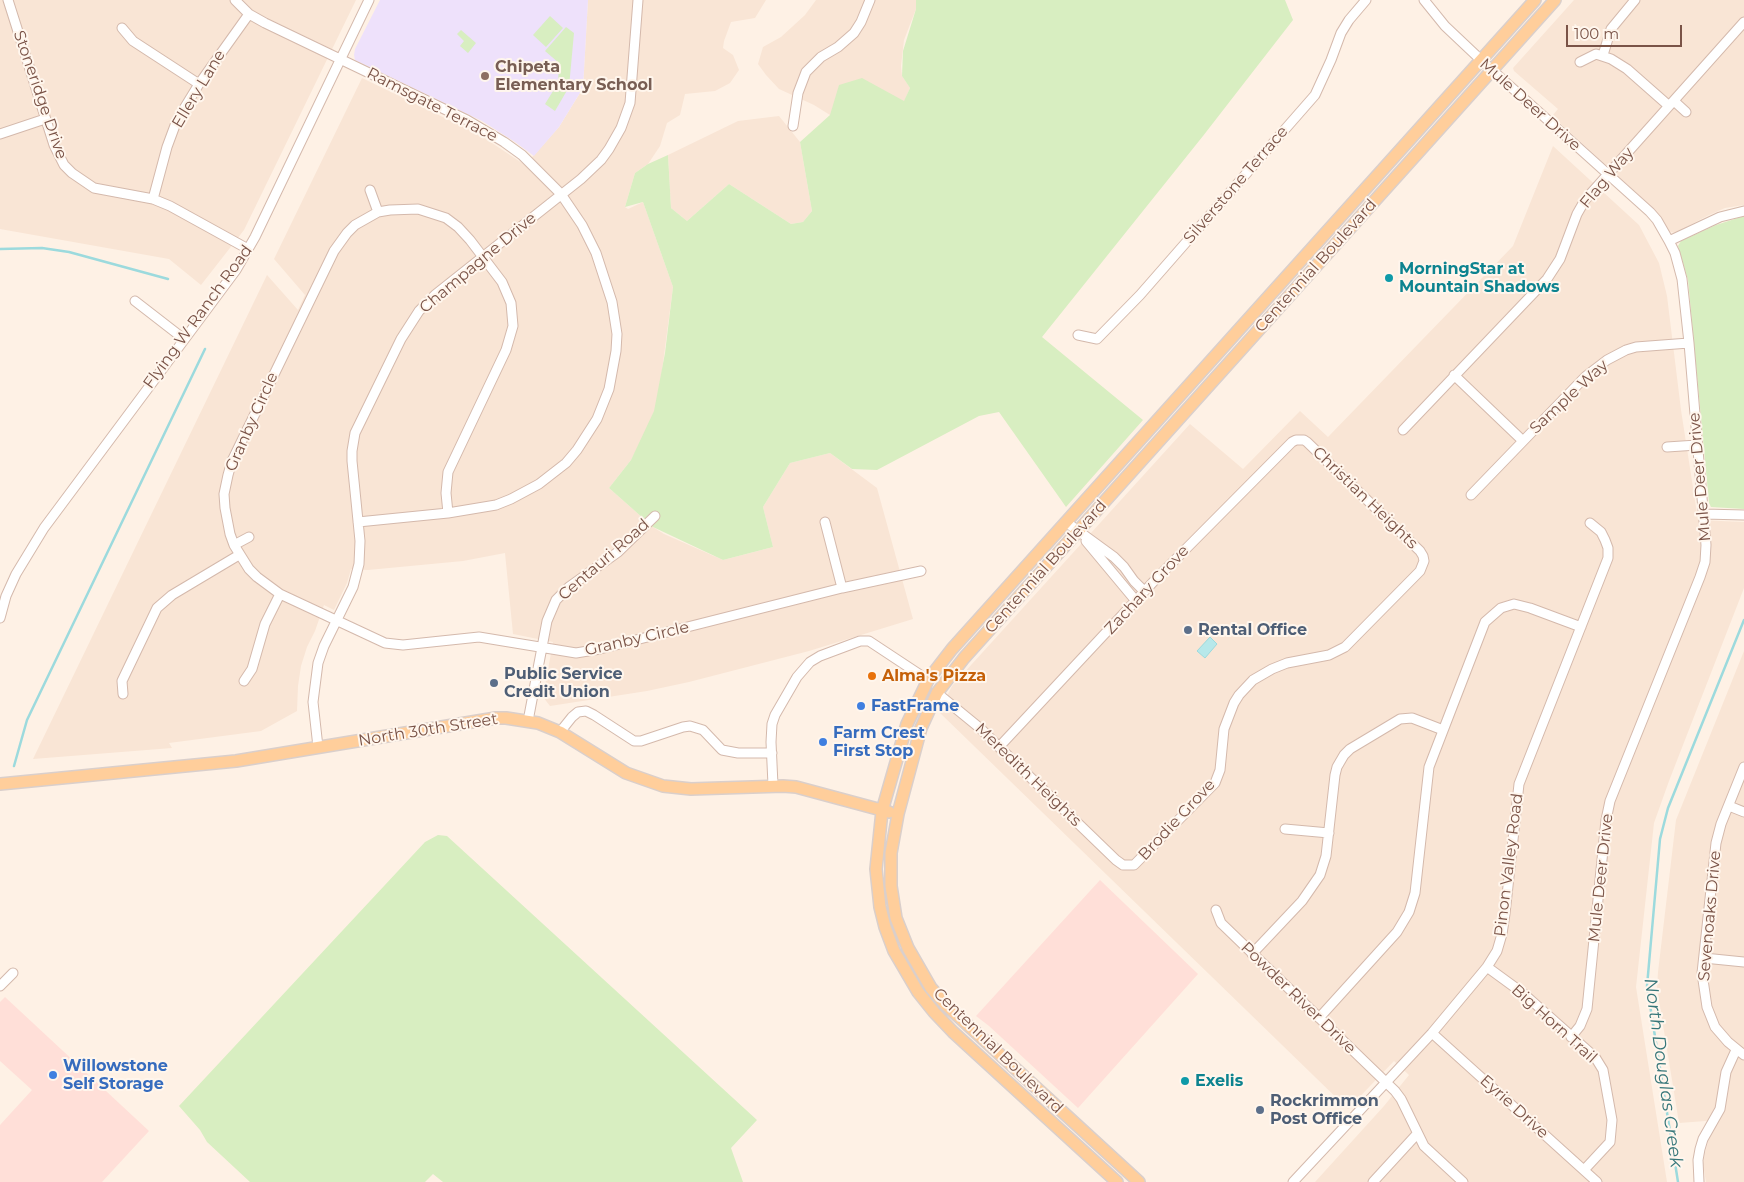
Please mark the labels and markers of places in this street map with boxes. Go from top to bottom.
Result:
place label: Chipeta Elementary School [495,57,653,95]
marker: Chipeta Elementary School [479,70,491,82]
place label: MorningStar at Mountain Shadows [1399,259,1560,297]
marker: MorningStar at Mountain Shadows [1383,272,1395,284]
place label: Rental Office [1198,620,1307,640]
marker: Rental Office [1182,624,1194,636]
place label: Public Service Credit Union [504,664,623,702]
place label: Alma's Pizza [882,666,986,686]
marker: Alma's Pizza [866,670,878,682]
marker: Public Service Credit Union [488,677,500,689]
place label: FastFrame [871,696,959,716]
marker: FastFrame [855,700,867,712]
place label: Farm Crest First Stop [833,723,925,761]
marker: Farm Crest First Stop [817,736,829,748]
place label: Willowstone Self Storage [63,1056,168,1094]
marker: Willowstone Self Storage [47,1069,59,1081]
place label: Exelis [1195,1071,1243,1091]
marker: Exelis [1179,1075,1191,1087]
place label: Rockrimmon Post Office [1270,1091,1379,1129]
marker: Rockrimmon Post Office [1254,1104,1266,1116]

